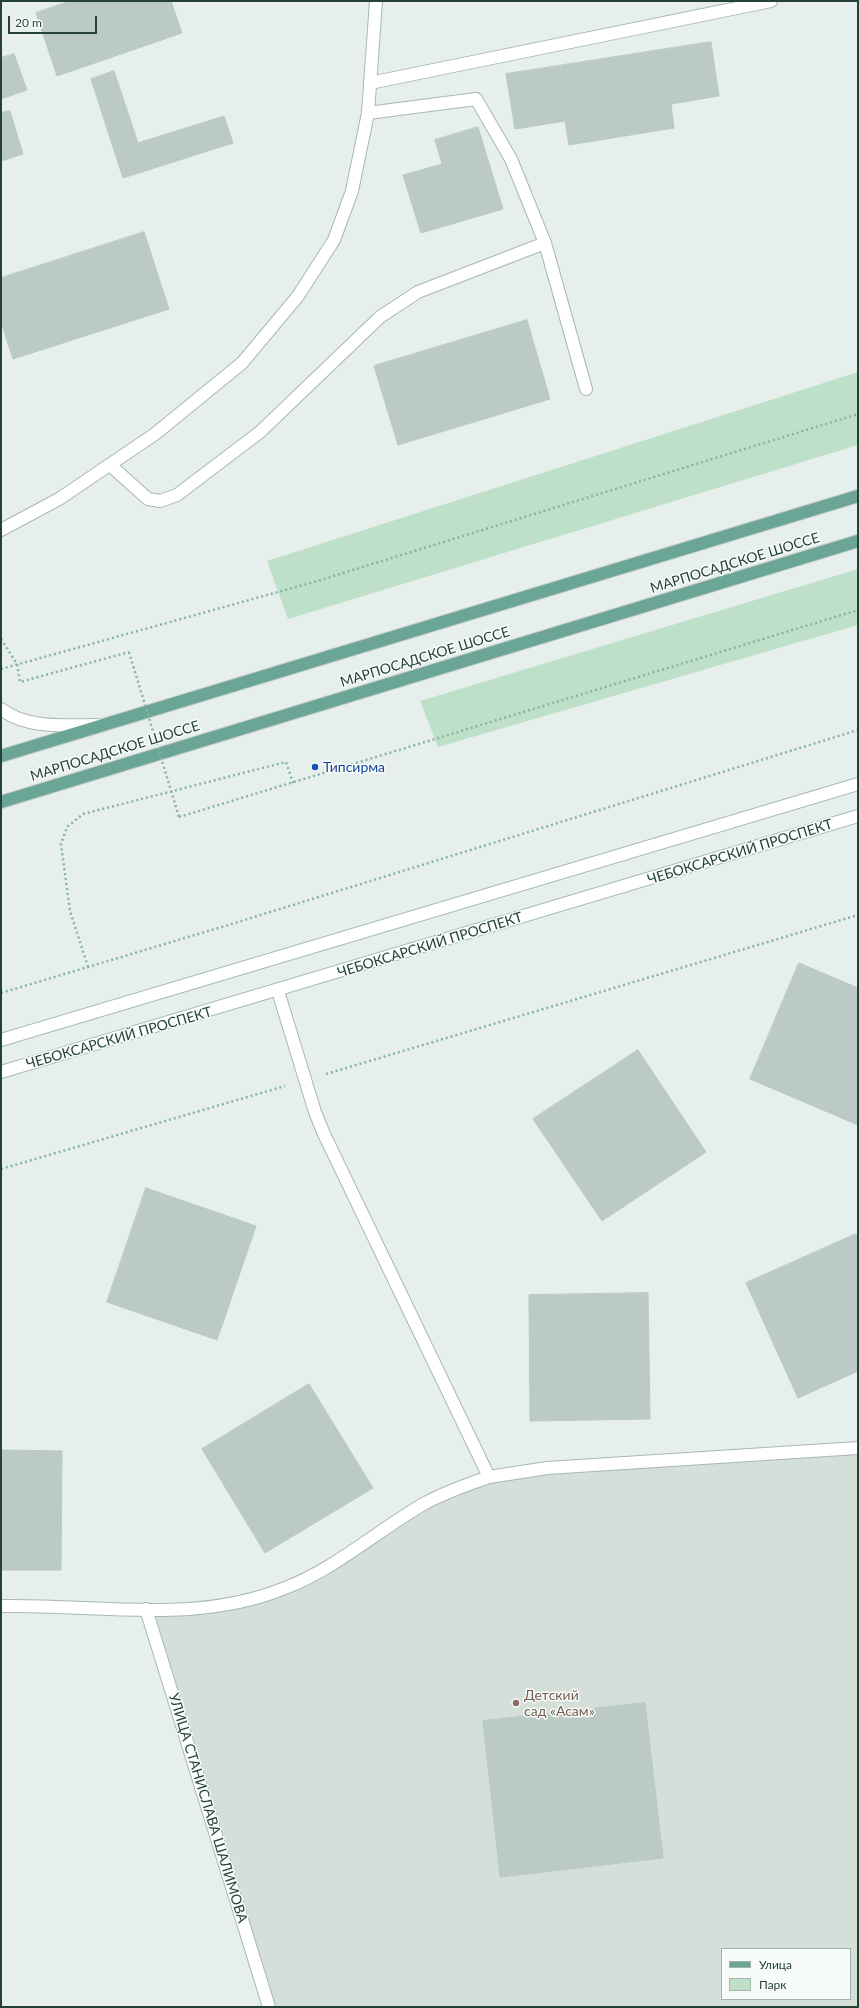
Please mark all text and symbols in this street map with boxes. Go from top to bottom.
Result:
scale bar [10,8,99,34]
text: 20 m [15,15,42,30]
street label: МАРПОСАДСКОЕ ШОССЕ [648,529,822,597]
street label: МАРПОСАДСКОЕ ШОССЕ [338,623,512,691]
street label: МАРПОСАДСКОЕ ШОССЕ [28,717,202,785]
place label: Типсирма [323,759,385,775]
marker: Типсирма [310,762,320,772]
street label: ЧЕБОКСАРСКИЙ ПРОСПЕКТ [646,816,834,888]
street label: ЧЕБОКСАРСКИЙ ПРОСПЕКТ [336,909,524,981]
street label: ЧЕБОКСАРСКИЙ ПРОСПЕКТ [24,1003,214,1073]
place label: Детский сад «Асам» [524,1687,595,1720]
street label: УЛИЦА СТАНИСЛАВА ШАЛИМОВА [165,1691,251,1925]
marker: Детский сад «Асам» [511,1698,521,1708]
legend [721,1948,851,2000]
text: Улица [759,1957,792,1972]
text: Парк [759,1977,787,1992]

